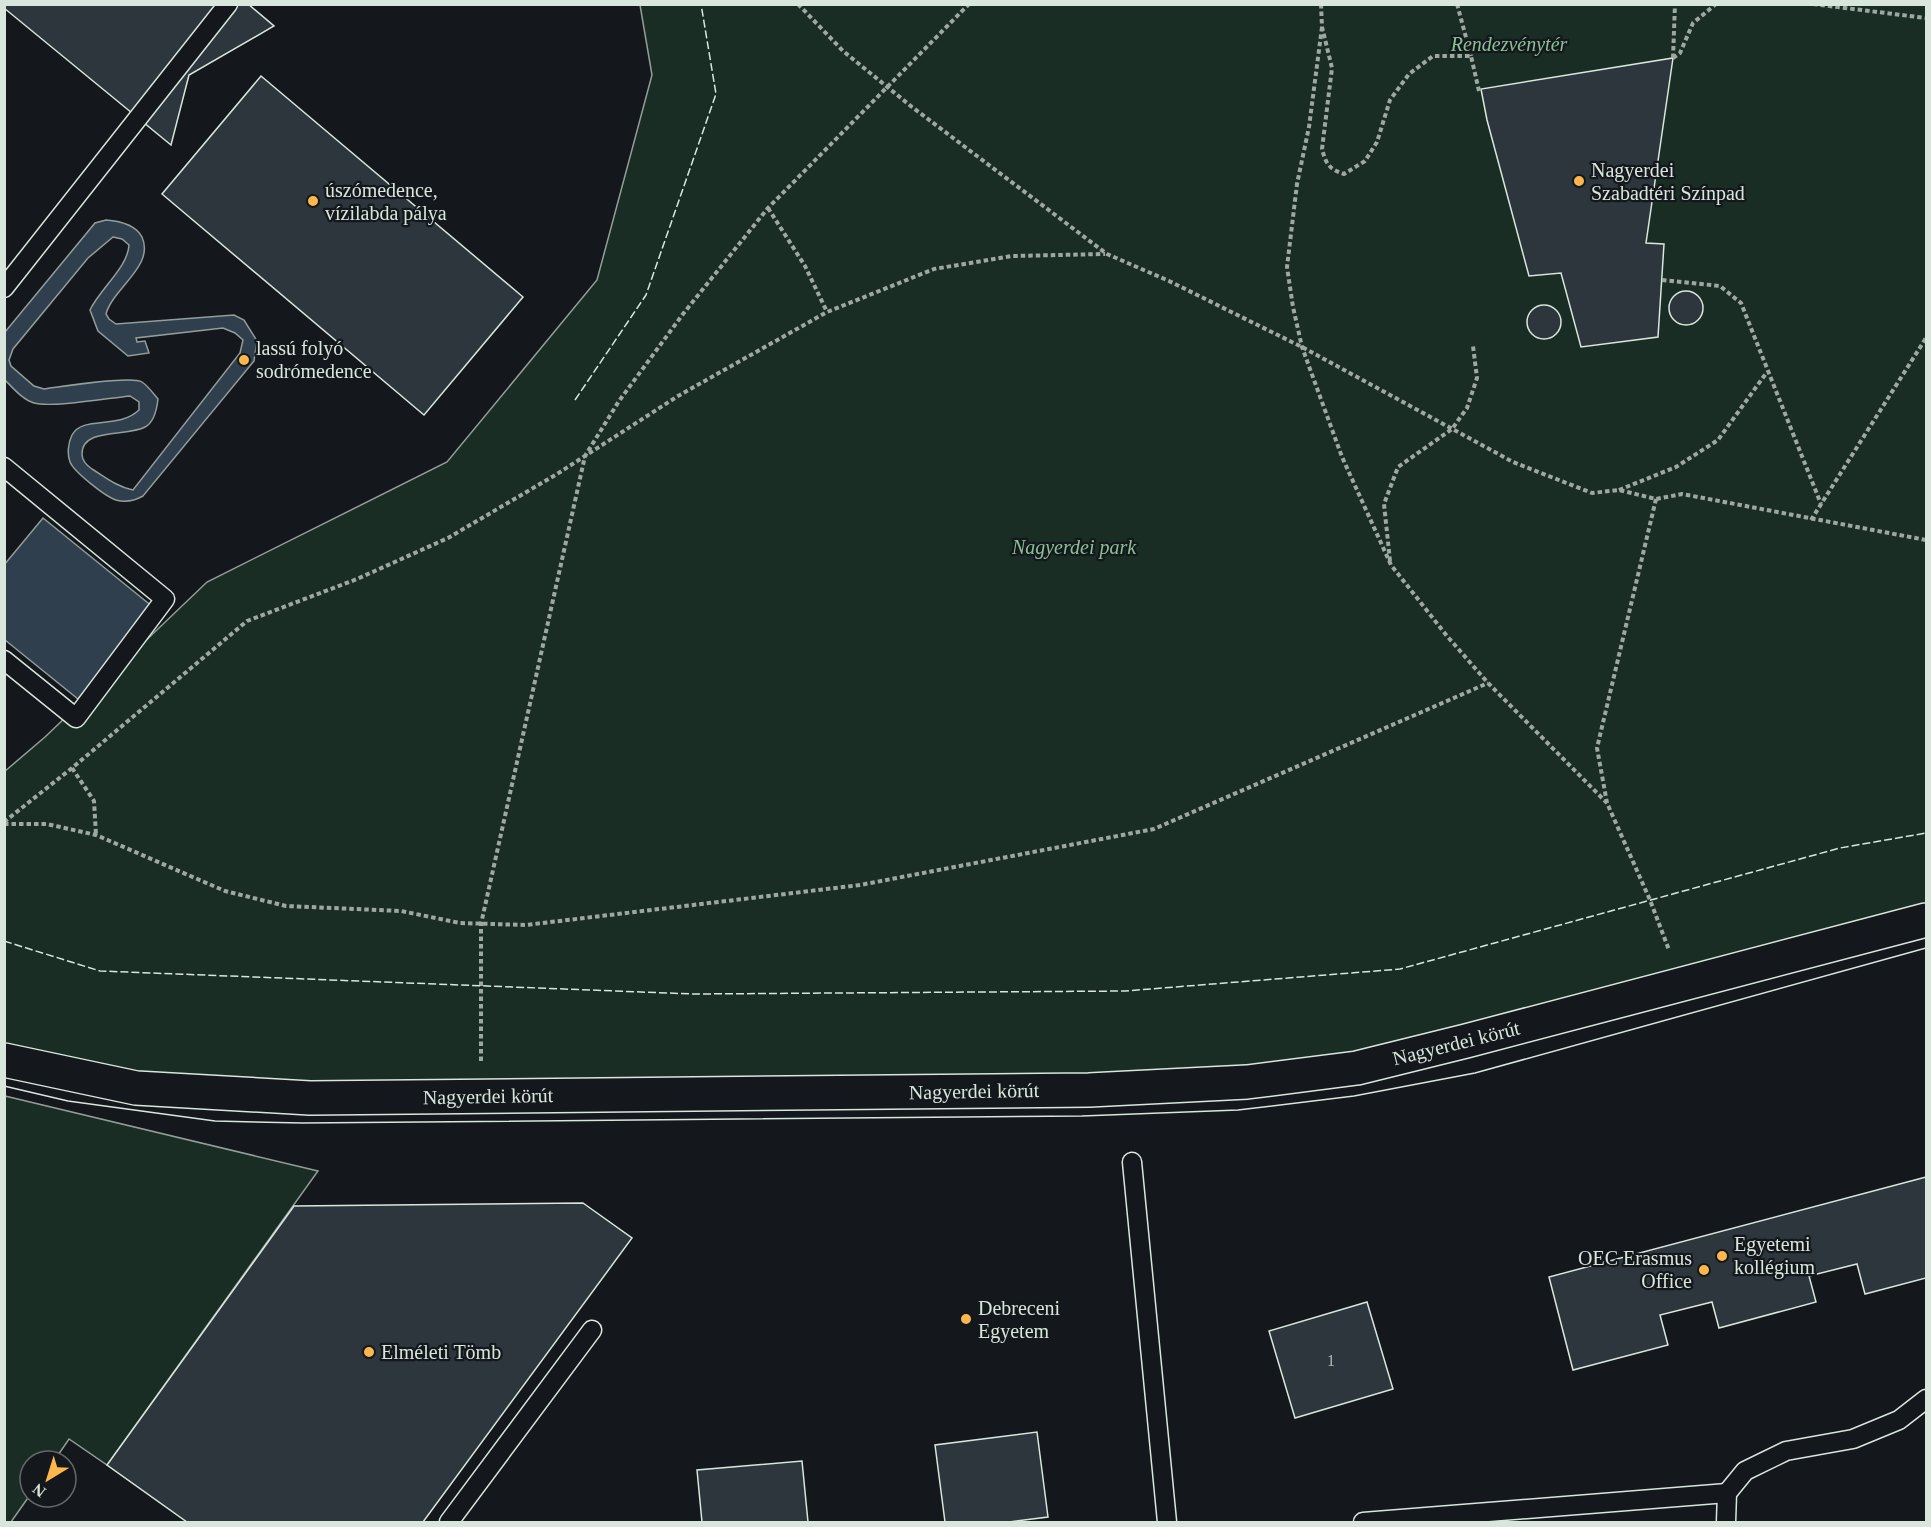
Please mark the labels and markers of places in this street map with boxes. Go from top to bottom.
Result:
place label: Nagyerdei Szabadtéri Színpad [1591,159,1745,205]
marker: Nagyerdei Szabadtéri Színpad [1572,174,1586,188]
place label: úszómedence, vízilabda pálya [325,179,447,225]
marker: úszómedence, vízilabda pálya [306,194,320,208]
place label: lassú folyó sodrómedence [256,337,372,382]
marker: lassú folyó sodrómedence [237,353,251,367]
place label: Egyetemi kollégium [1734,1233,1816,1279]
place label: OEC Erasmus Office [1578,1247,1692,1292]
marker: Egyetemi kollégium [1715,1249,1729,1263]
marker: OEC Erasmus Office [1697,1263,1711,1277]
place label: Debreceni Egyetem [978,1297,1061,1343]
marker: Debreceni Egyetem [959,1312,973,1326]
place label: Elméleti Tömb [381,1341,501,1363]
marker: Elméleti Tömb [362,1345,376,1359]

